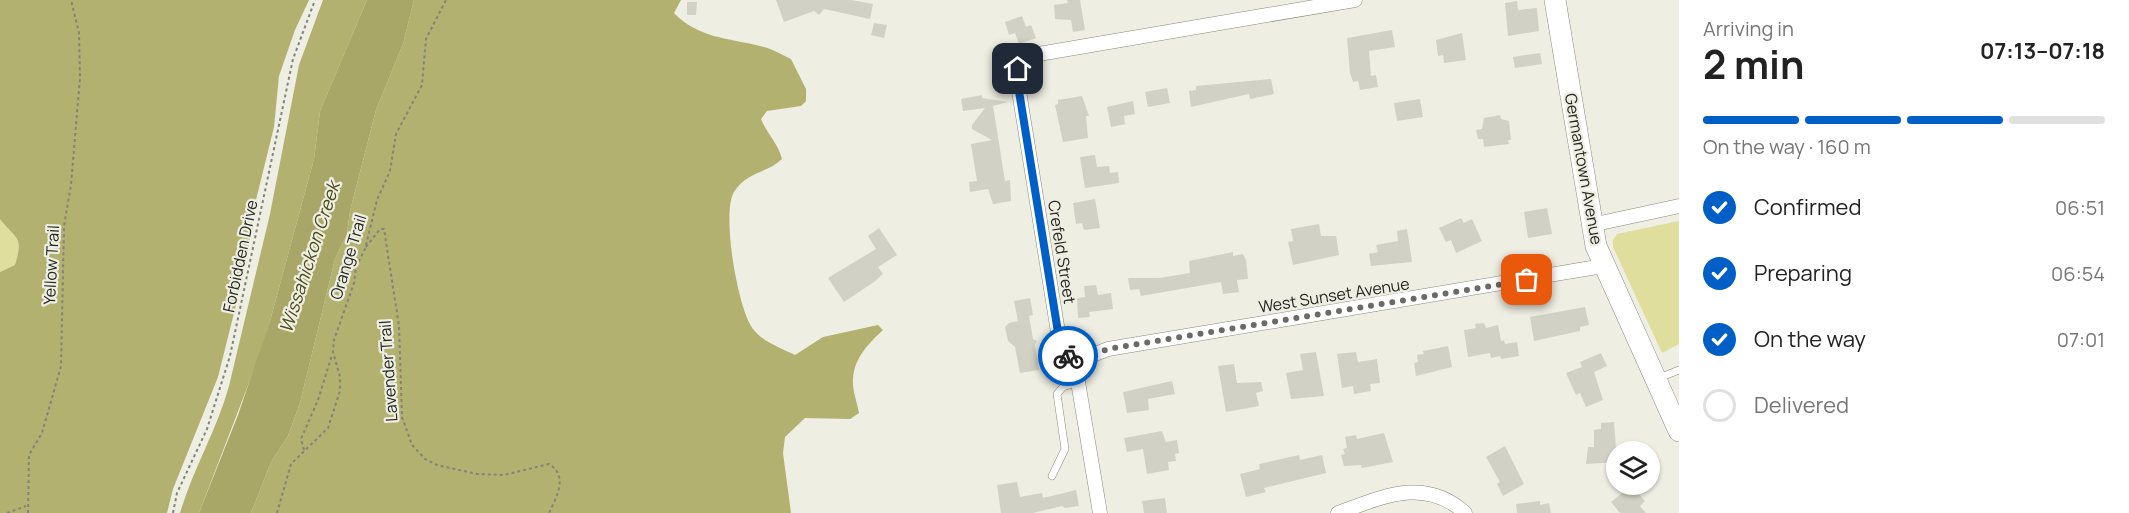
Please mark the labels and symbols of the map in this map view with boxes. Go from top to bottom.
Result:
pin [992,43,1043,94]
street label: Germantown Avenue [1560,92,1608,246]
water label: Wissahickon Creek [273,176,346,336]
street label: Forbidden Drive [217,198,263,314]
street label: Crefeld Street [1043,199,1081,305]
street label: Orange Trail [325,212,371,302]
street label: Yellow Trail [38,225,64,305]
pin [1501,254,1552,305]
street label: West Sunset Avenue [1257,272,1411,318]
street label: Lavender Trail [373,320,403,422]
courier [1038,326,1098,386]

